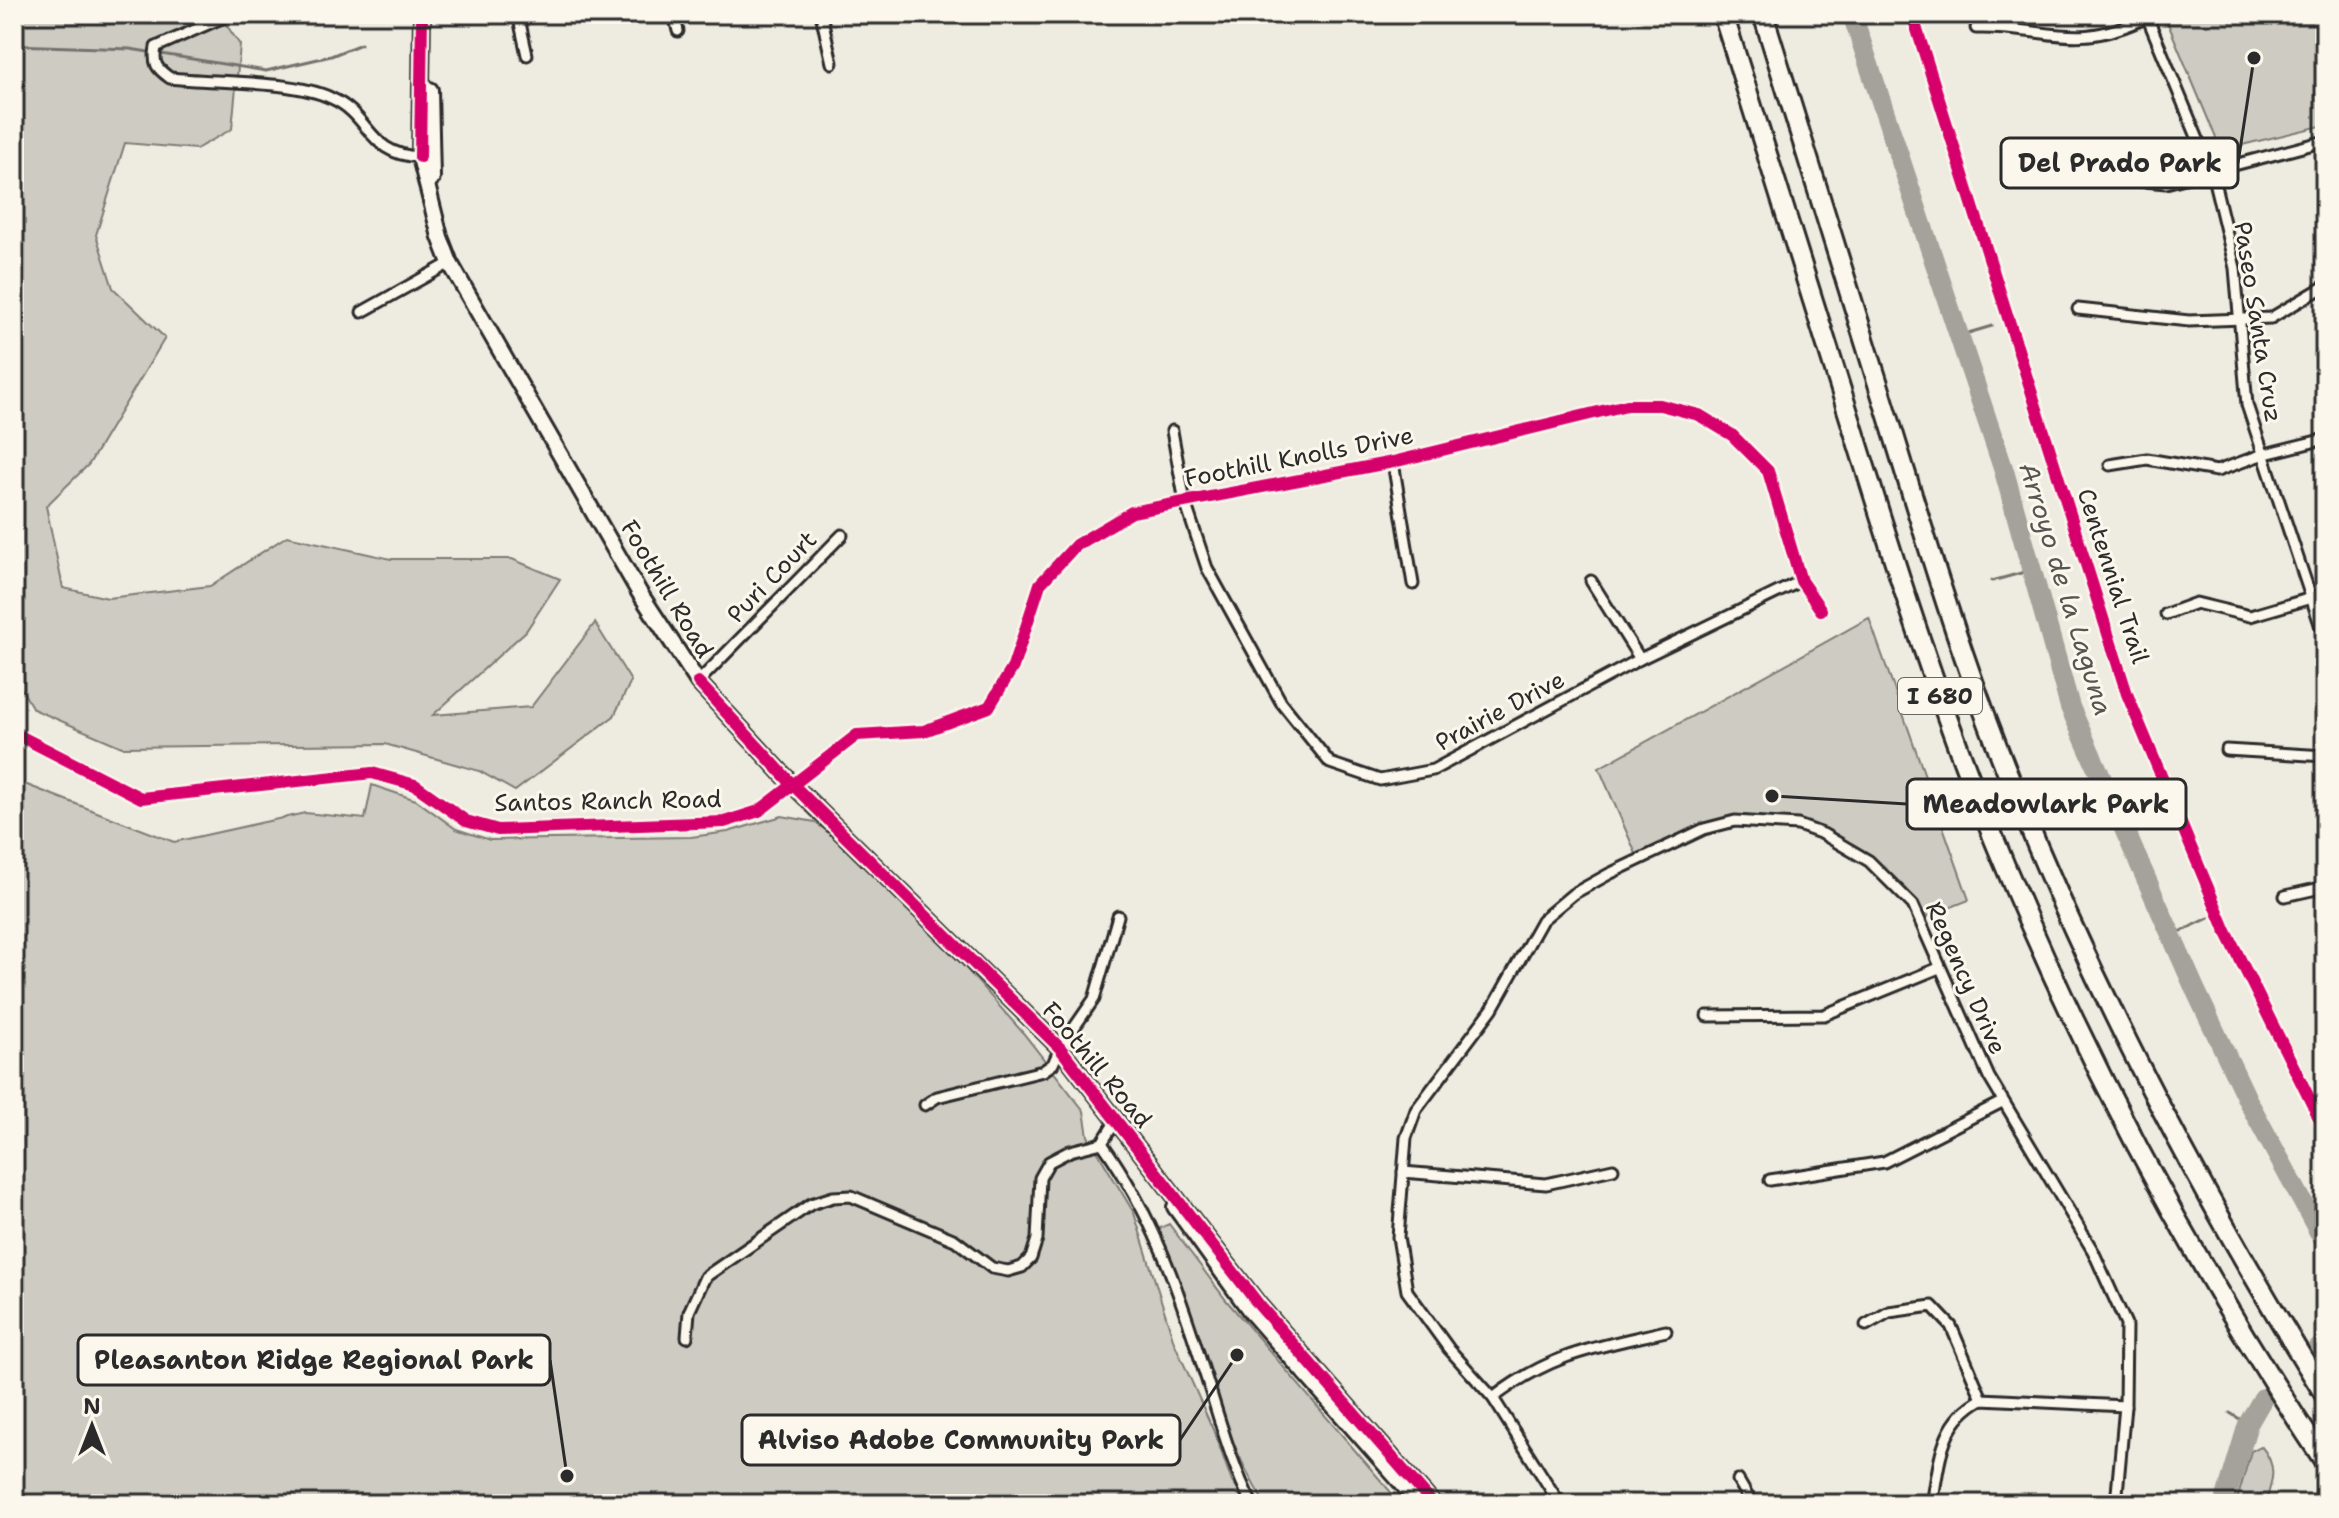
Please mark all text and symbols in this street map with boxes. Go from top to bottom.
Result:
callout: Del Prado Park [2001,138,2238,188]
text: Del Prado Park [2018,145,2222,180]
street label: Paseo Santa Cruz [2226,219,2290,425]
street label: Foothill Knolls Drive [1182,419,1416,495]
water label: Arroyo de la Laguna [2011,458,2122,720]
street label: Centennial Trail [2070,484,2157,668]
street label: Foothill Road [613,514,721,664]
street label: Puri Court [720,524,824,630]
street label: Prairie Drive [1430,664,1570,758]
road number: I 680 [1898,678,1982,714]
callout: Meadowlark Park [1907,779,2186,829]
street label: Santos Ranch Road [494,783,722,819]
text: Meadowlark Park [1922,786,2170,821]
street label: Regency Drive [1918,897,2014,1059]
street label: Foothill Road [1035,995,1159,1135]
callout: Pleasanton Ridge Regional Park [78,1335,550,1385]
text: Pleasanton Ridge Regional Park [94,1342,534,1377]
north arrow [52,1386,132,1466]
text: N [83,1392,101,1421]
callout: Alviso Adobe Community Park [742,1415,1180,1465]
text: Alviso Adobe Community Park [758,1422,1164,1457]

